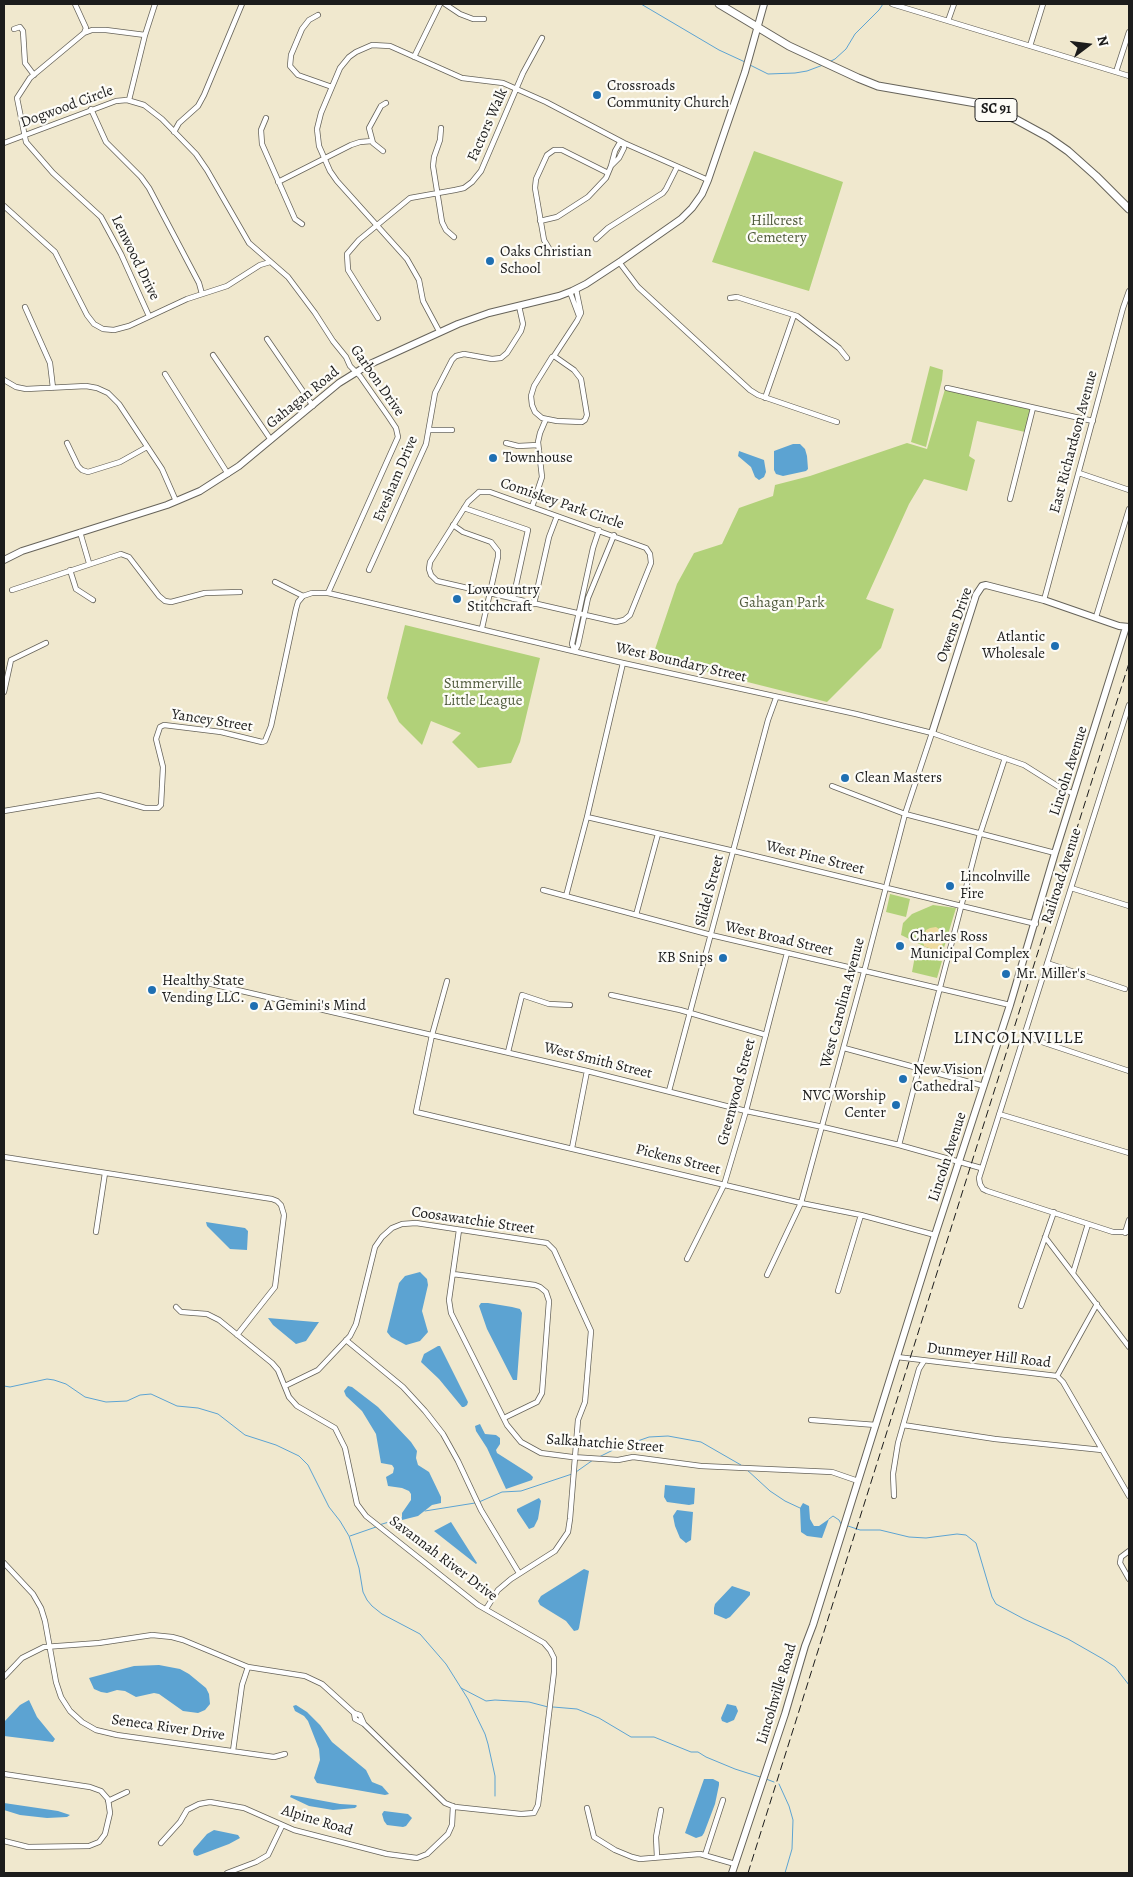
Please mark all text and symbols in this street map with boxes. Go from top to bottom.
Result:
north arrow [1063,20,1113,70]
text: N [1092,34,1113,48]
place label: Crossroads Community Church [607,77,729,112]
street label: Dogwood Circle [18,82,116,132]
street label: Factors Walk [464,86,512,164]
marker: Crossroads Community Church [591,89,603,101]
road number: SC 91 [975,98,1017,122]
park label: Hillcrest Cemetery [747,212,807,247]
street label: Lenwood Drive [107,213,163,303]
place label: Oaks Christian School [500,243,592,278]
marker: Oaks Christian School [484,255,496,267]
street label: Garbon Drive [346,342,408,420]
street label: Gahagan Road [263,363,343,433]
street label: East Richardson Avenue [1046,369,1102,515]
street label: Evesham Drive [370,433,422,525]
place label: Townhouse [503,449,573,467]
marker: Townhouse [487,452,499,464]
street label: Comiskey Park Circle [498,474,626,534]
place label: Lowcountry Stitchcraft [467,581,540,616]
street label: Owens Drive [933,585,977,665]
marker: Lowcountry Stitchcraft [451,593,463,605]
park label: Gahagan Park [739,594,825,612]
place label: Atlantic Wholesale [982,628,1045,663]
street label: West Boundary Street [614,639,748,687]
marker: Atlantic Wholesale [1049,640,1061,652]
park label: Summerville Little League [444,675,522,710]
street label: Yancey Street [170,706,254,736]
street label: Lincoln Avenue [1046,724,1092,818]
place label: Clean Masters [855,769,942,787]
marker: Clean Masters [839,772,851,784]
street label: Railroad Avenue [1038,826,1086,926]
street label: West Pine Street [764,837,866,879]
street label: Slidel Street [692,853,728,929]
place label: Lincolnville Fire [960,868,1030,903]
marker: Lincolnville Fire [944,880,956,892]
street label: West Broad Street [723,918,835,960]
place label: Charles Ross Municipal Complex [910,928,1029,963]
street label: West Carolina Avenue [817,936,869,1070]
marker: Charles Ross Municipal Complex [894,940,906,952]
place label: KB Snips [657,949,713,967]
marker: KB Snips [717,952,729,964]
place label: Mr. Miller's [1016,965,1086,983]
marker: Mr. Miller's [1000,968,1012,980]
place label: Healthy State Vending LLC. [162,972,245,1007]
marker: Healthy State Vending LLC. [146,984,158,996]
place label: A Gemini's Mind [264,997,366,1015]
marker: A Gemini's Mind [248,1000,260,1012]
district label: LINCOLNVILLE [952,1028,1086,1050]
street label: Greenwood Street [714,1037,760,1147]
street label: West Smith Street [542,1039,654,1083]
place label: New Vision Cathedral [913,1061,982,1096]
marker: New Vision Cathedral [897,1073,909,1085]
place label: NVC Worship Center [802,1087,886,1122]
marker: NVC Worship Center [890,1099,902,1111]
street label: Lincoln Avenue [925,1110,971,1204]
street label: Pickens Street [634,1141,722,1179]
street label: Coosawatchie Street [410,1203,536,1239]
street label: Dunmeyer Hill Road [926,1339,1052,1373]
street label: Salkahatchie Street [546,1431,664,1457]
street label: Savannah River Drive [385,1512,501,1606]
street label: Lincolnville Road [753,1641,801,1747]
street label: Seneca River Drive [110,1711,226,1745]
street label: Alpine Road [279,1802,355,1840]

